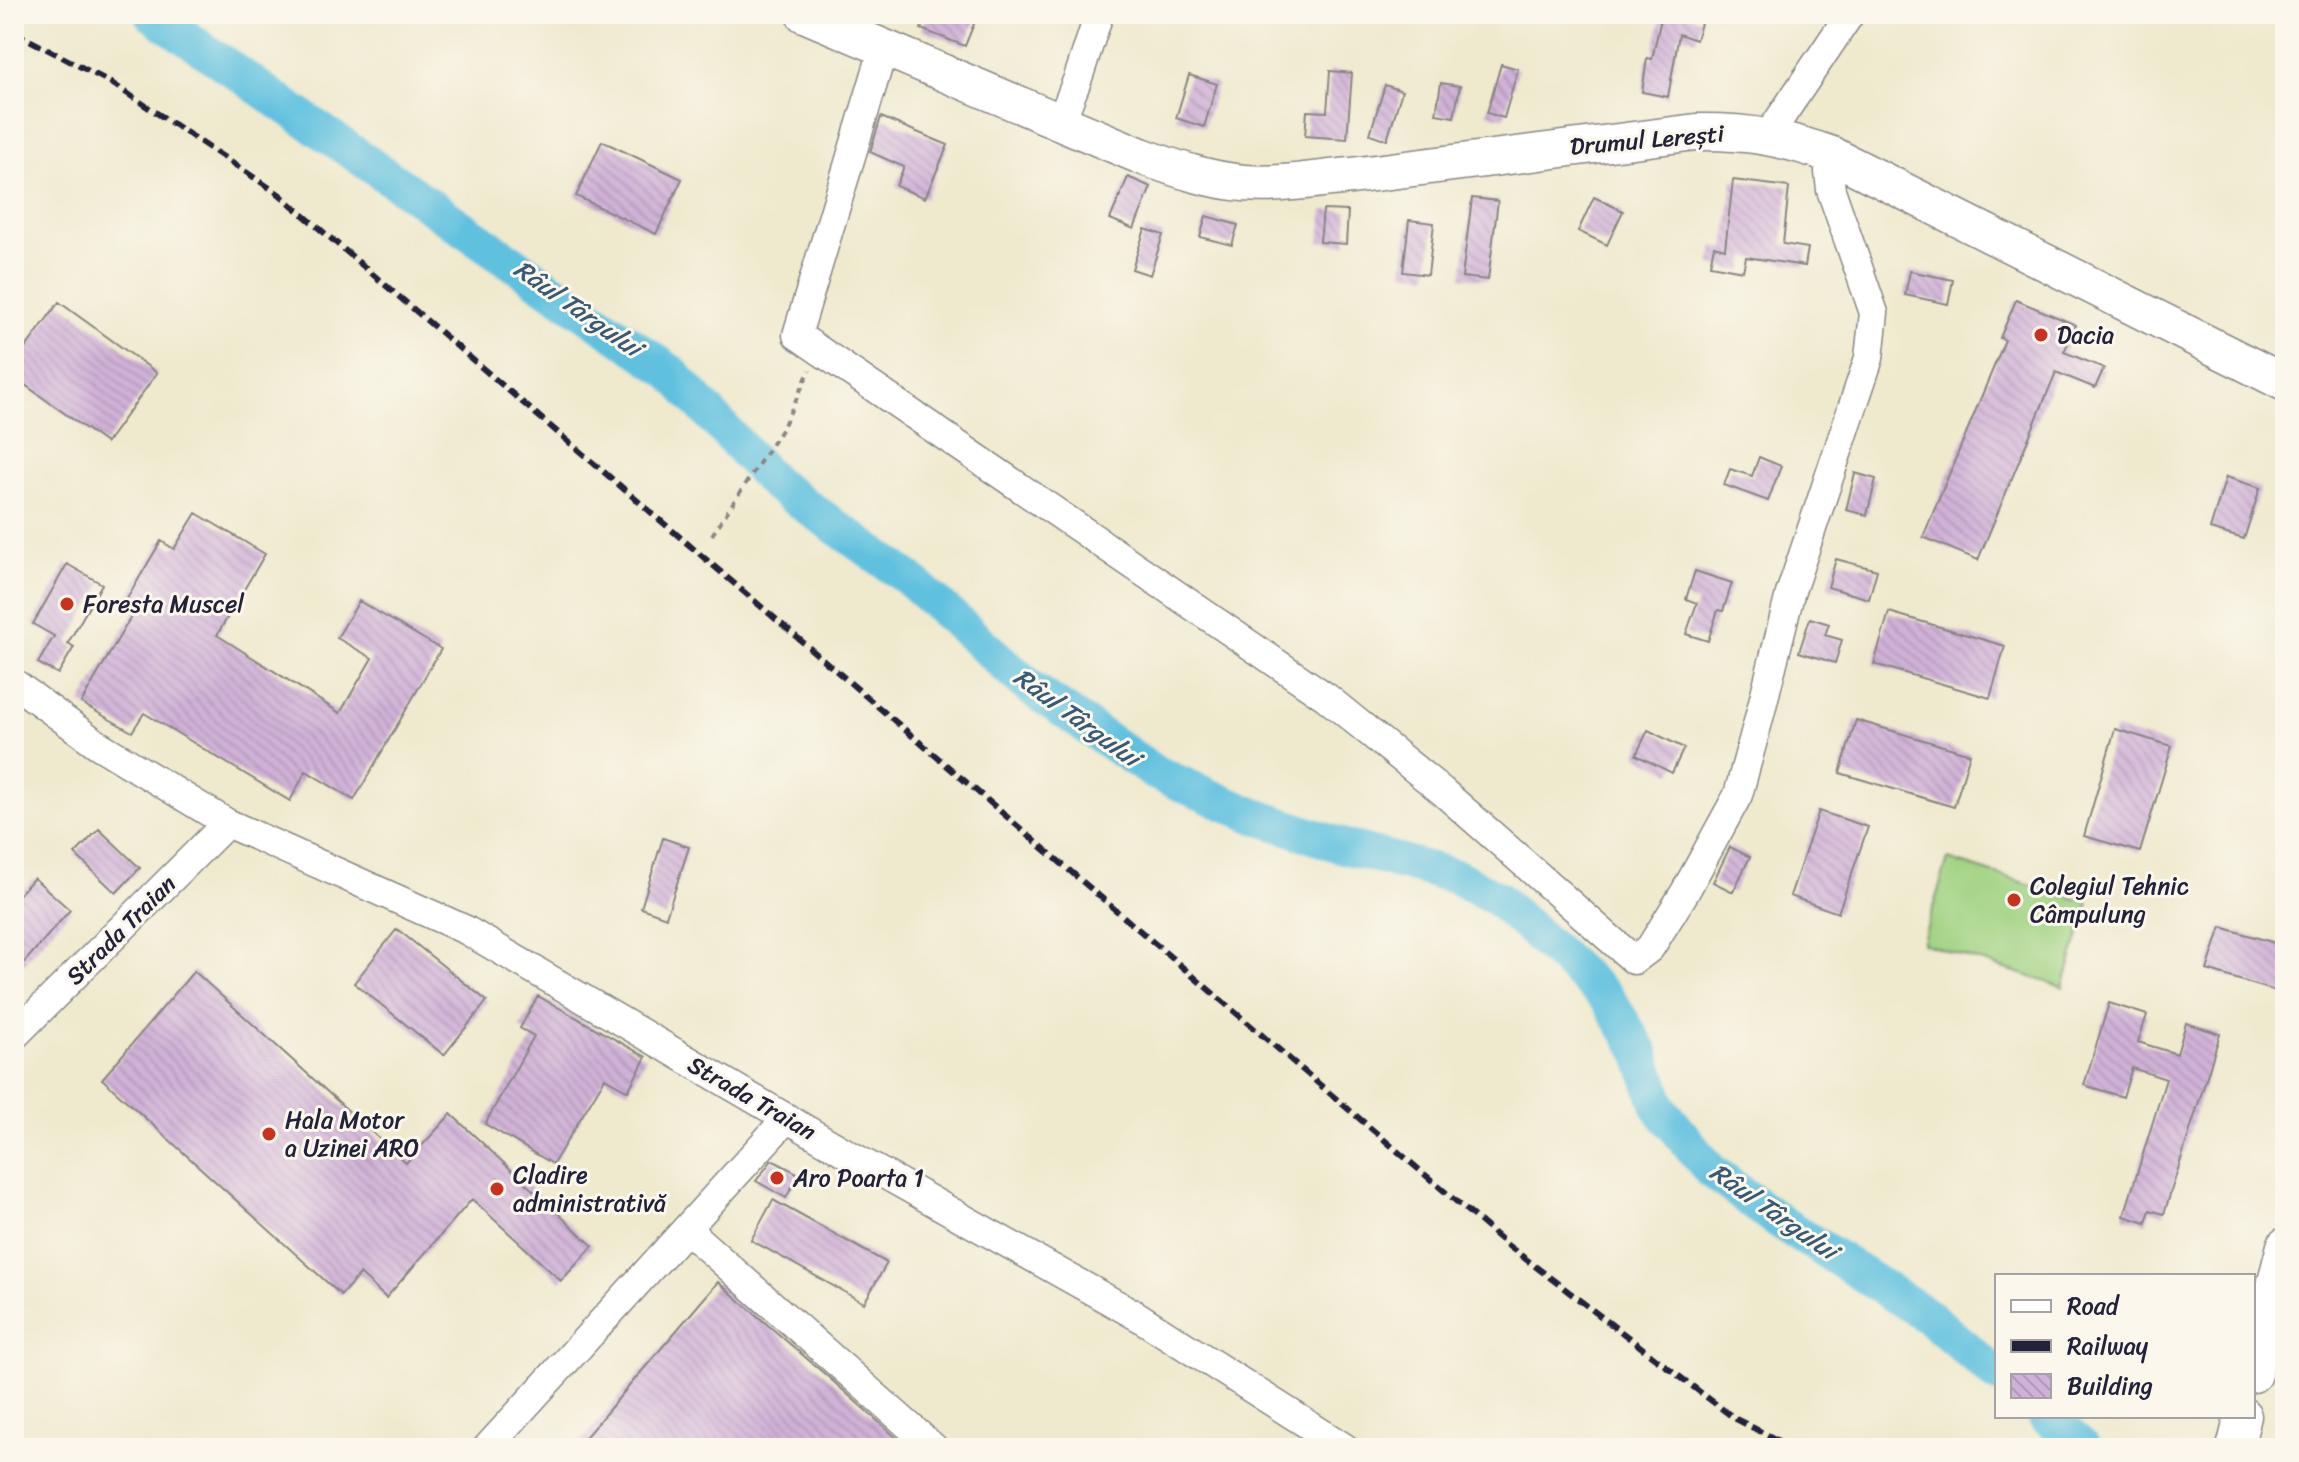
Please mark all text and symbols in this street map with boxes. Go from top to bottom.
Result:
street label: Drumul Lerești [1568,112,1727,168]
water label: Râul Târgului [504,247,656,372]
place label: Dacia [2057,314,2114,356]
marker: Dacia [2032,326,2050,344]
place label: Foresta Muscel [83,583,245,625]
marker: Foresta Muscel [58,595,76,613]
water label: Râul Târgului [1004,655,1154,782]
street label: Strada Traian [56,865,186,995]
place label: Colegiul Tehnic Câmpulung [2030,865,2189,935]
marker: Colegiul Tehnic Câmpulung [2005,891,2023,909]
street label: Strada Traian [680,1044,824,1152]
place label: Hala Motor a Uzinei ARO [285,1099,419,1169]
marker: Hala Motor a Uzinei ARO [260,1125,278,1143]
water label: Râul Târgului [1700,1150,1852,1275]
place label: Cladire administrativă [513,1154,667,1224]
place label: Aro Poarta 1 [792,1157,924,1199]
marker: Aro Poarta 1 [768,1169,786,1187]
marker: Cladire administrativă [488,1180,506,1198]
legend [1995,1274,2255,1418]
text: Road [2067,1285,2121,1327]
text: Railway [2067,1325,2149,1367]
text: Building [2067,1365,2153,1407]

